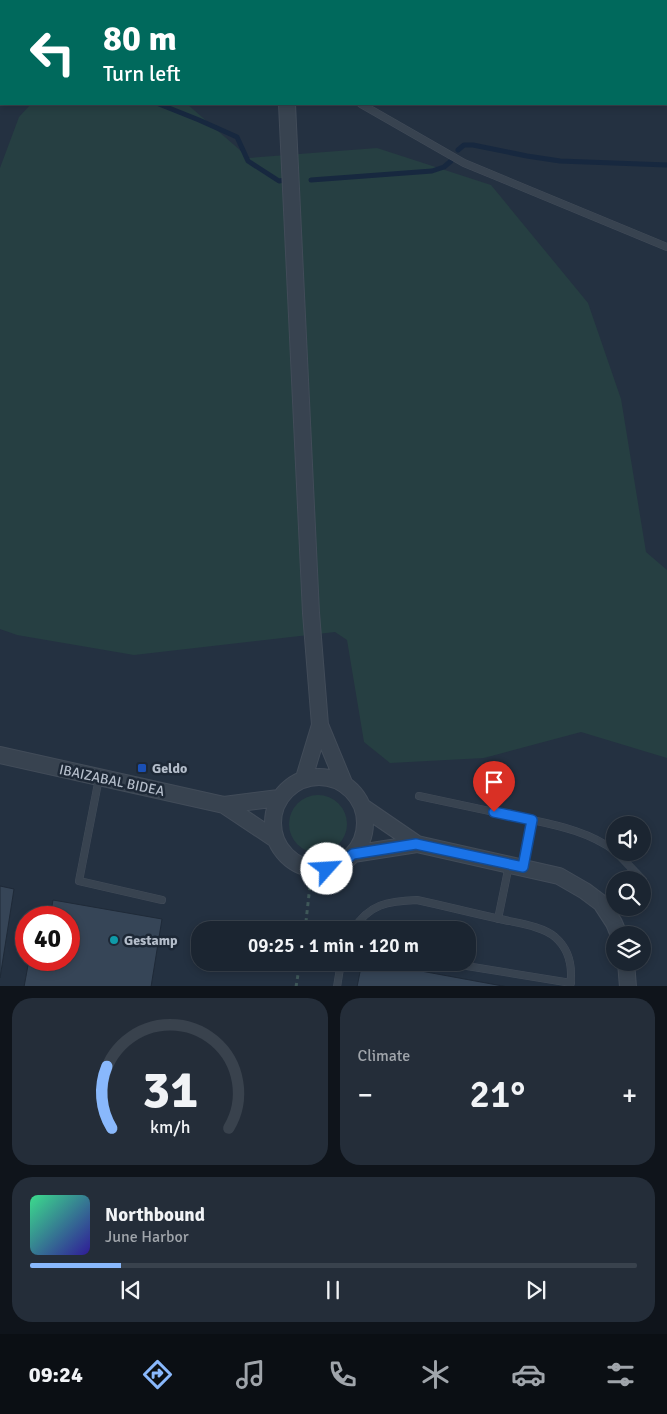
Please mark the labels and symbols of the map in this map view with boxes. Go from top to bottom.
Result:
place label: Geldo [152,760,187,777]
street label: IBAIZABAL BIDEA [58,761,166,800]
pin [473,761,515,812]
marker: Geldo [136,762,148,774]
position arrow [300,842,352,894]
speed limit sign: 40 [15,906,80,971]
place label: Gestamp [124,932,178,949]
marker: Gestamp [108,934,120,946]

